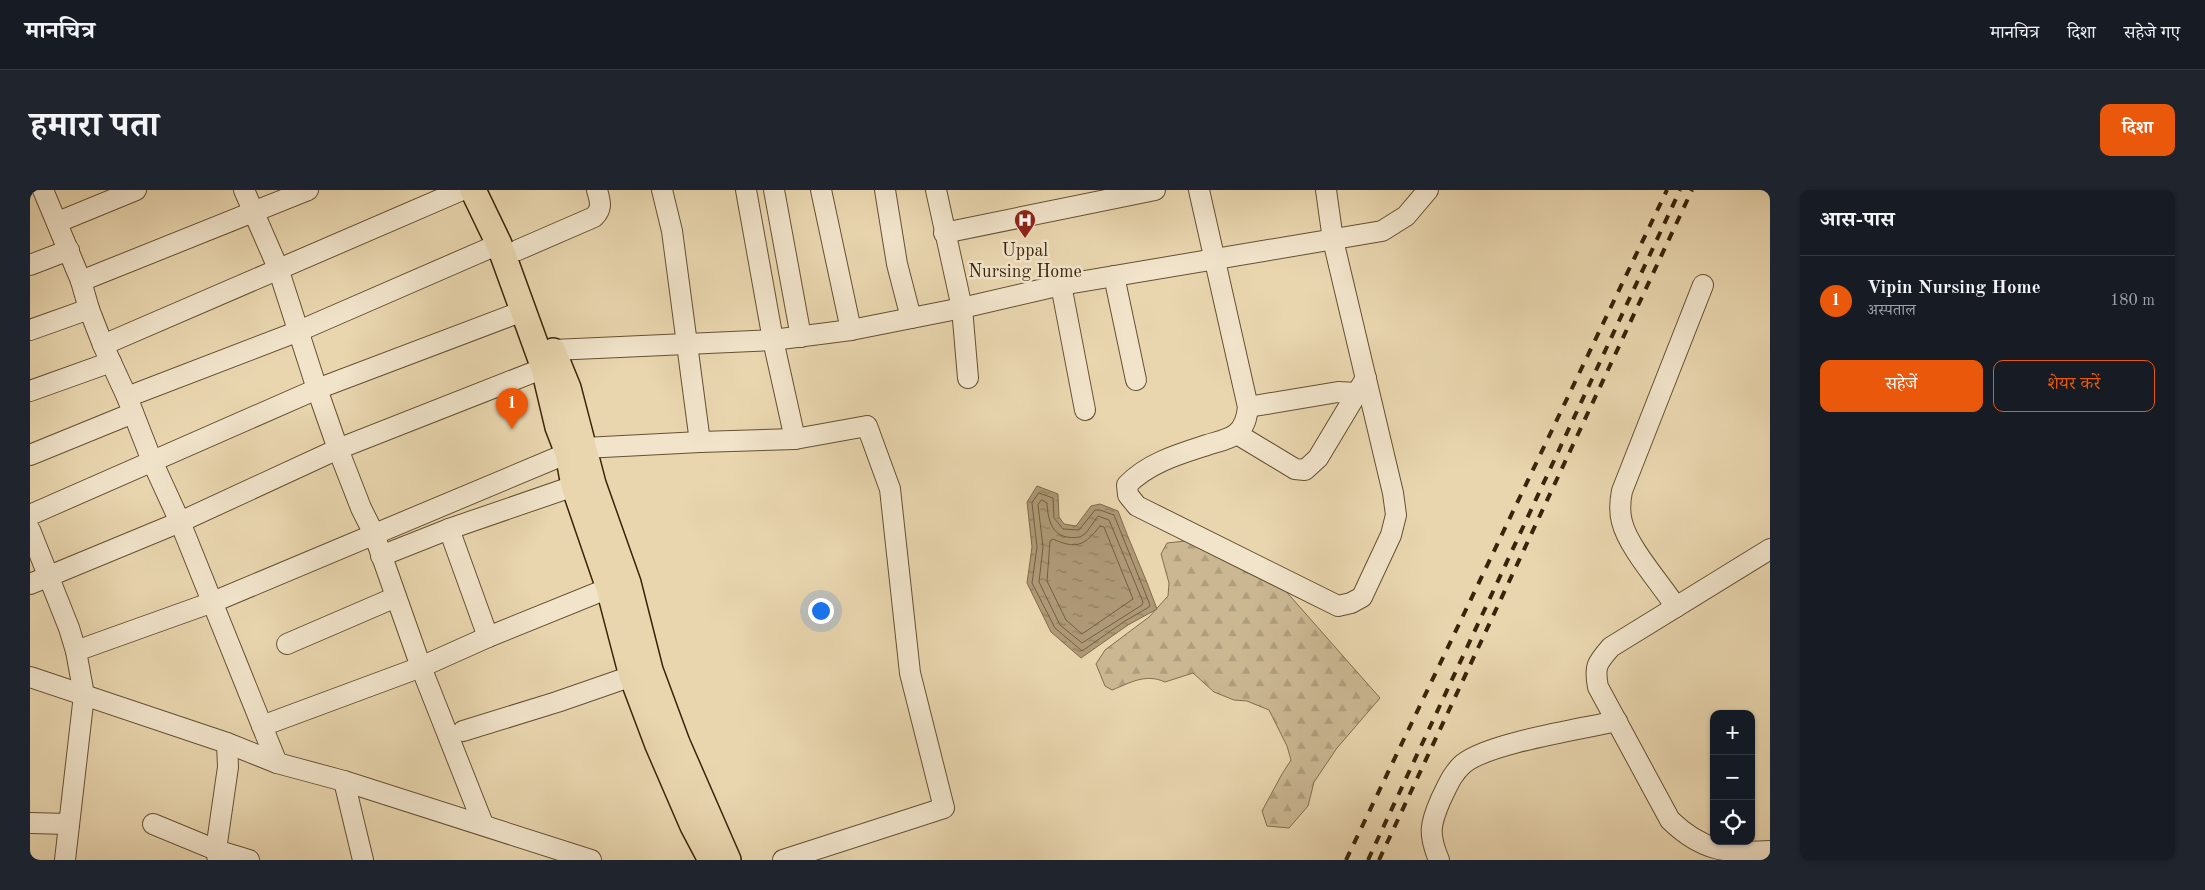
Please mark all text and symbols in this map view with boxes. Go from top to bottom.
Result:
text: मानचित्र [25,20,95,44]
text: मानचित्र [1990,24,2039,42]
text: दिशा [2067,24,2096,42]
text: सहेजे गए [2124,24,2180,42]
button: दिशा [2100,104,2175,156]
text: हमारा पता [30,109,159,144]
hospital icon: Uppal Nursing Home [1013,208,1037,239]
text: आस-पास [1820,210,1895,231]
place label: Uppal Nursing Home [968,242,1082,281]
text: Vipin Nursing Home [1867,279,2041,298]
text: 1 [1831,293,1841,309]
text: 180 m [2110,293,2155,309]
text: अस्पताल [1867,303,1916,319]
button: सहेजें [1820,360,1983,412]
button: शेयर करें [1993,360,2155,412]
pin: 1 [496,388,528,429]
your location [808,598,834,624]
map controls [1710,710,1755,845]
button: + [1710,710,1755,755]
button: − [1710,755,1755,800]
button: locate [1710,800,1755,845]

